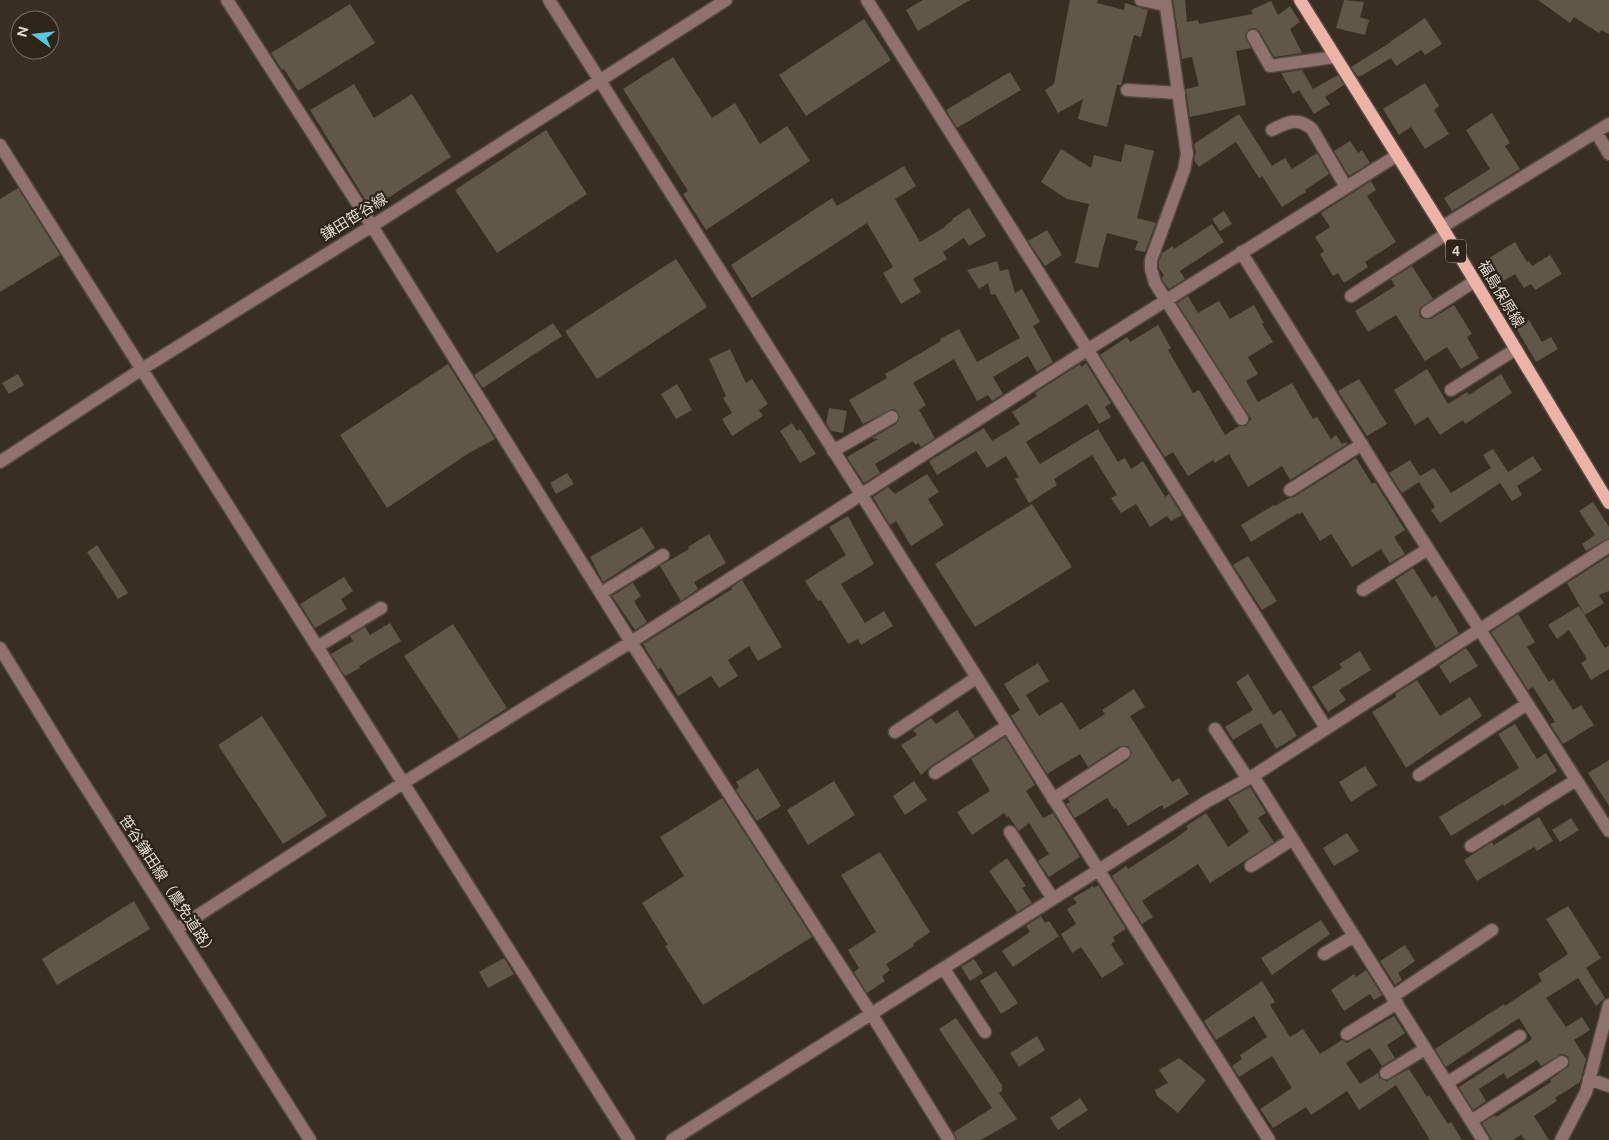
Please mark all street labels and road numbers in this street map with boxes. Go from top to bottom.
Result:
street label: 鎌田笹谷線 [317,189,390,244]
road number: 4 [1446,240,1466,262]
street label: 福島保原線 [1475,257,1528,330]
street label: 笹谷鎌田線（農免道路） [116,812,220,960]

